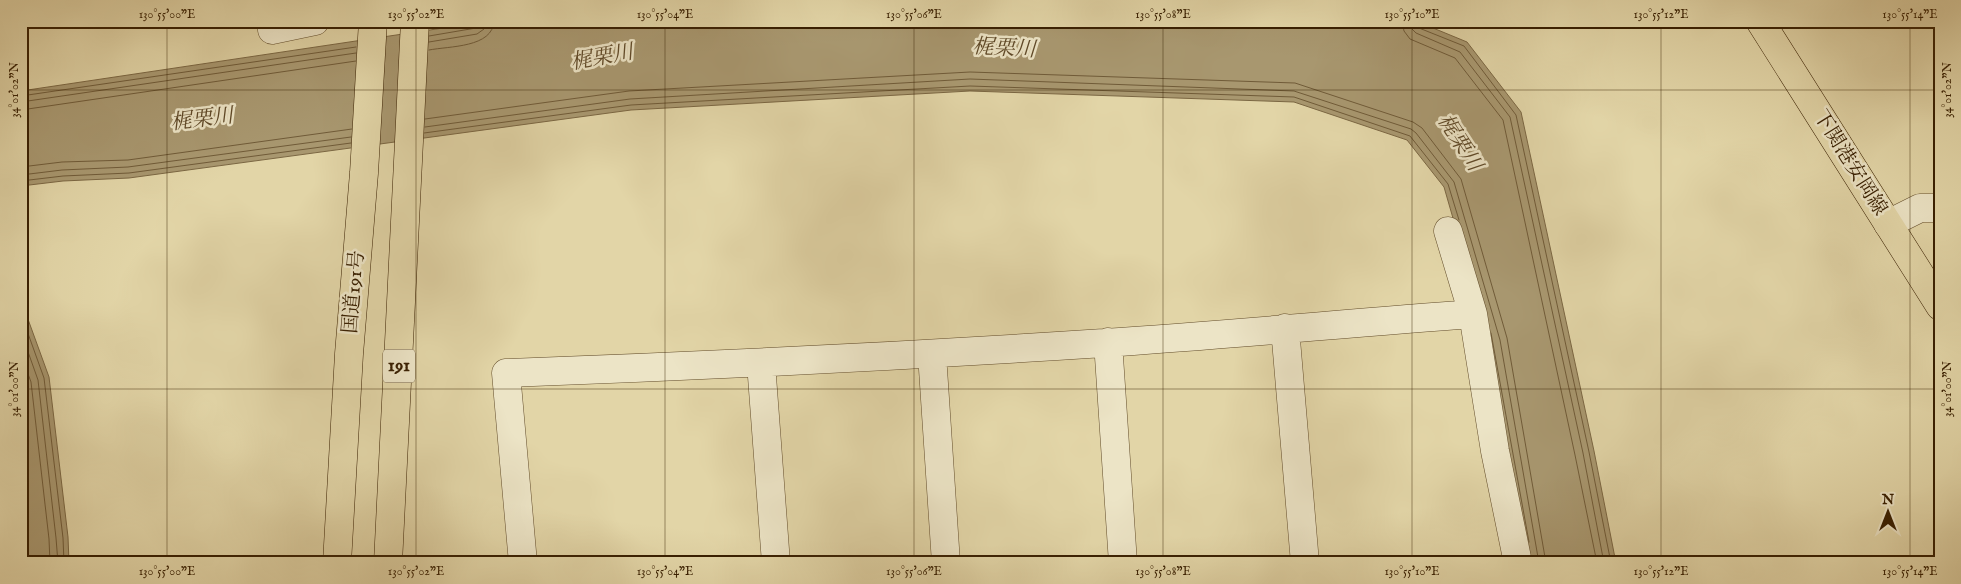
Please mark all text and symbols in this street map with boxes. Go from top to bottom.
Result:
text: 130°55'00"E [139,7,195,22]
text: 130°55'02"E [388,7,444,22]
text: 130°55'04"E [637,7,693,22]
text: 130°55'06"E [886,7,942,22]
text: 130°55'08"E [1135,7,1191,22]
text: 130°55'10"E [1384,7,1440,22]
text: 130°55'12"E [1633,7,1689,22]
text: 130°55'14"E [1882,7,1938,22]
water label: 梶栗川 [972,34,1038,64]
water label: 梶栗川 [569,39,637,77]
text: 34°01'02"N [7,62,22,118]
text: 34°01'02"N [1940,62,1955,118]
water label: 梶栗川 [169,103,237,137]
street label: 下関港安岡線 [1808,105,1892,221]
water label: 梶栗川 [1431,109,1489,178]
street label: 国道191号 [338,249,370,335]
road number: 191 [383,350,415,382]
text: 34°01'00"N [7,360,22,417]
text: 34°01'00"N [1940,360,1955,417]
north arrow [1864,486,1914,536]
text: N [1881,491,1894,509]
text: 130°55'00"E [139,564,195,579]
text: 130°55'02"E [388,564,444,579]
text: 130°55'04"E [637,564,693,579]
text: 130°55'06"E [886,564,942,579]
text: 130°55'08"E [1135,564,1191,579]
text: 130°55'10"E [1384,564,1440,579]
text: 130°55'12"E [1633,564,1689,579]
text: 130°55'14"E [1882,564,1938,579]

